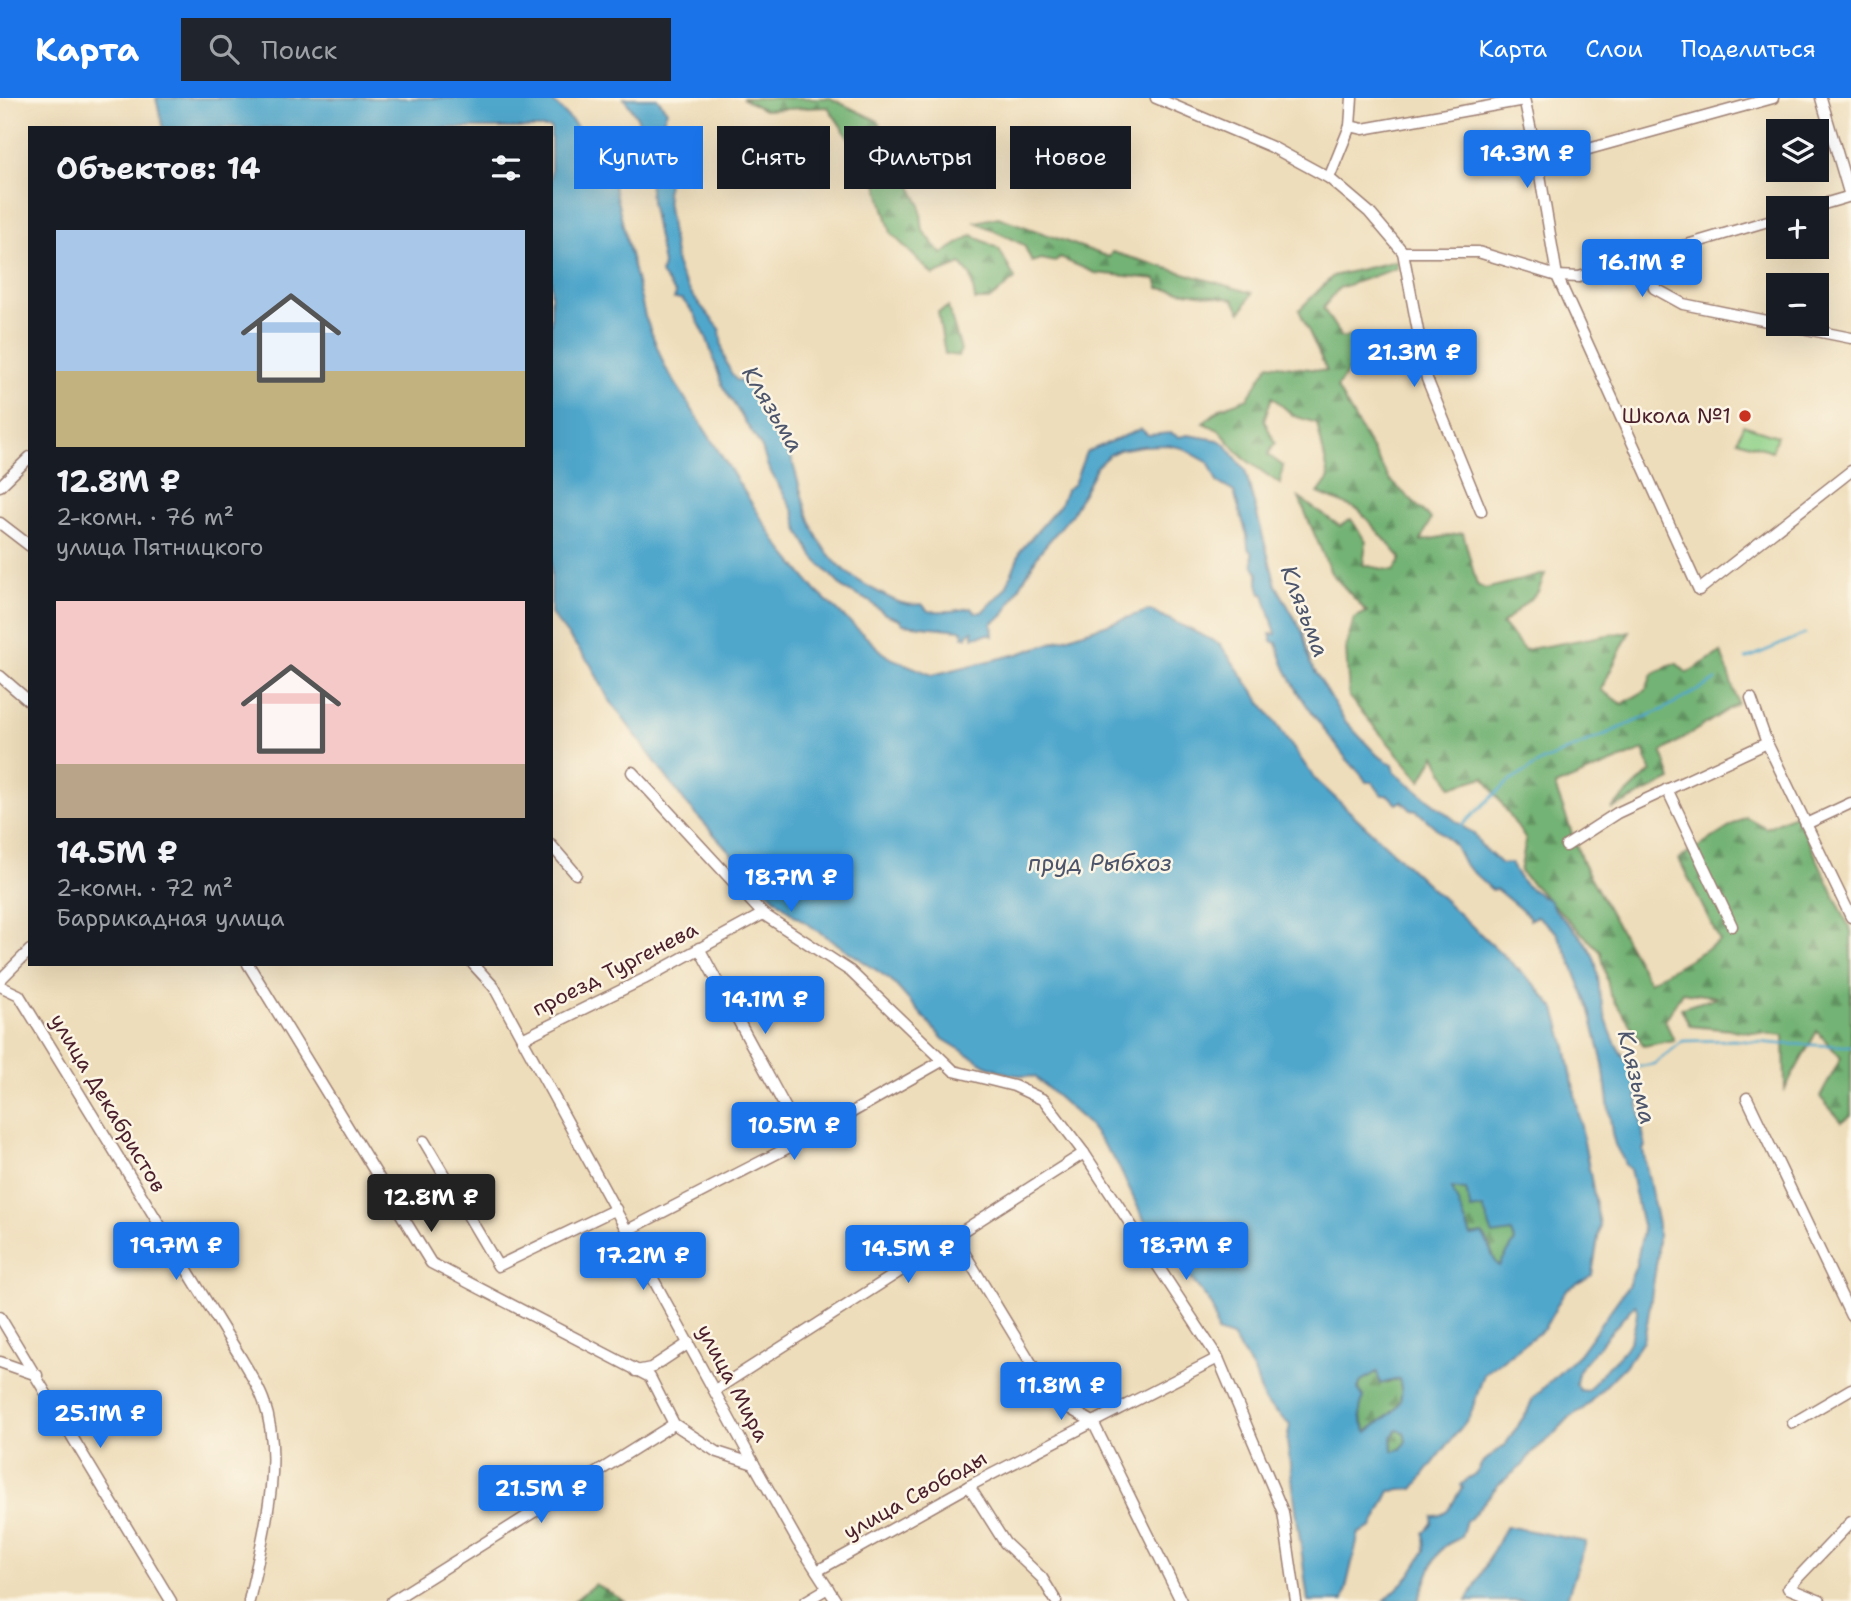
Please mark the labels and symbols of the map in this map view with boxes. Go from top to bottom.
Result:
pin: 14.3M ₽ [1462,130,1592,190]
pin: 16.1M ₽ [1577,240,1707,299]
pin: 21.3M ₽ [1349,330,1479,389]
water label: Клязьма [735,360,811,458]
place label: Школа №1 [1622,402,1731,430]
marker: Школа №1 [1737,408,1753,424]
water label: Клязьма [1274,561,1336,661]
water label: пруд Рыбхоз [1028,848,1172,878]
pin: 18.7M ₽ [726,854,856,914]
street label: проезд Тургенева [527,915,703,1023]
pin: 14.1M ₽ [700,976,830,1036]
street label: улица Декабристов [44,1008,172,1198]
water label: Клязьма [1611,1027,1663,1127]
pin: 10.5M ₽ [729,1102,859,1162]
pin: 12.8M ₽ [366,1174,496,1234]
pin: 19.7M ₽ [111,1222,241,1282]
pin: 18.7M ₽ [1121,1222,1251,1282]
pin: 14.5M ₽ [843,1226,973,1285]
pin: 17.2M ₽ [578,1232,708,1292]
street label: улица Мира [690,1319,776,1447]
pin: 11.8M ₽ [996,1362,1126,1422]
pin: 25.1M ₽ [35,1390,165,1450]
street label: улица Свободы [838,1444,992,1546]
pin: 21.5M ₽ [476,1466,606,1525]

